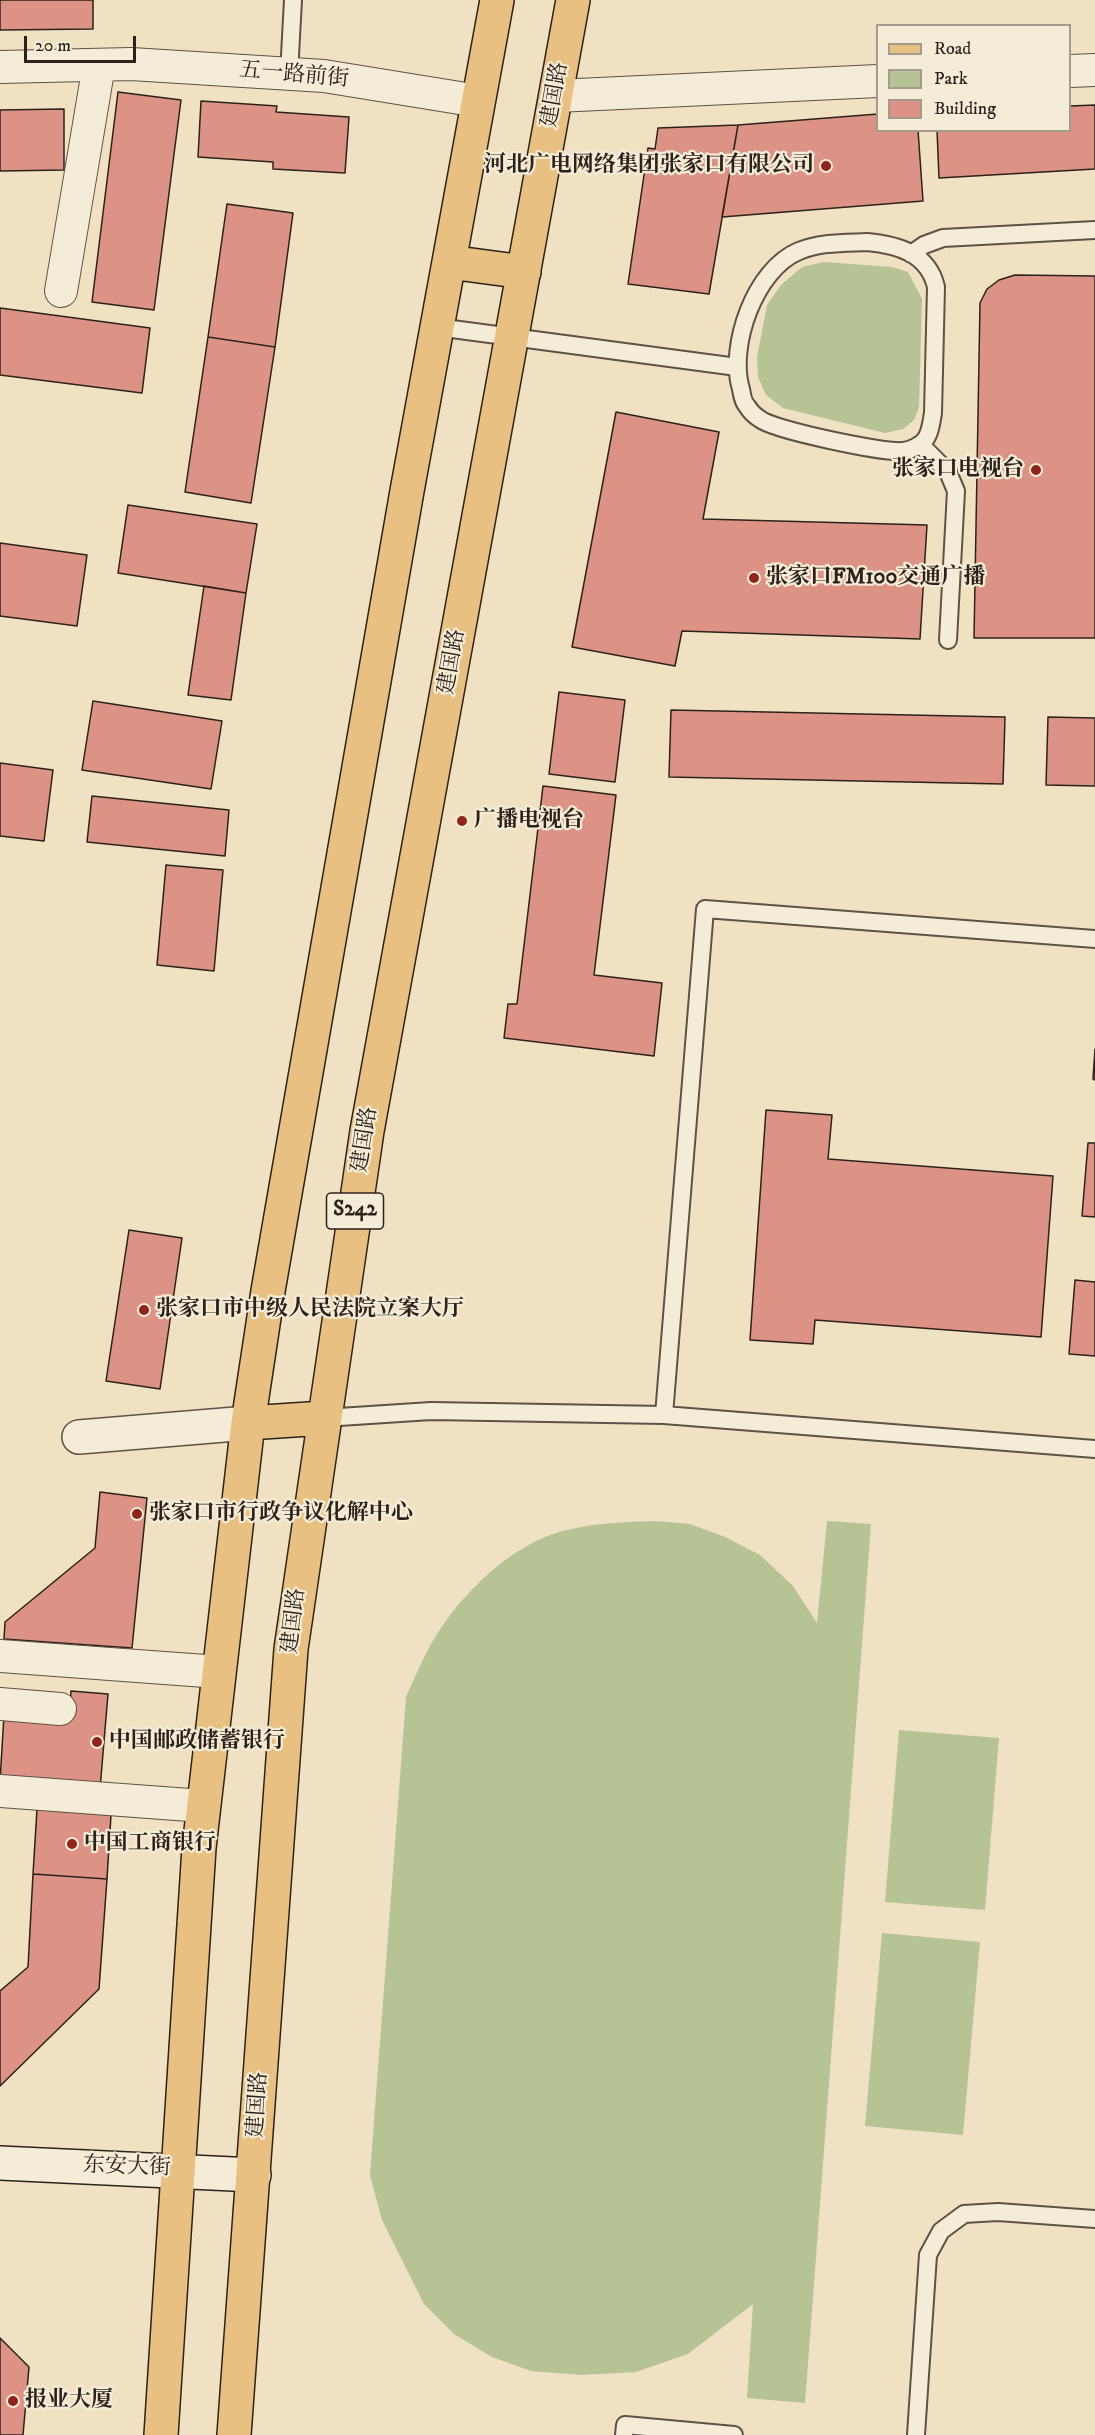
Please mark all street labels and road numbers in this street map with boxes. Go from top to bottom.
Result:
street label: 五一路前街 [238,58,350,94]
street label: 建国路 [537,60,575,130]
street label: 建国路 [434,627,472,697]
street label: 建国路 [348,1105,384,1175]
road number: S242 [326,1193,384,1229]
street label: 建国路 [278,1587,312,1655]
street label: 建国路 [244,2071,274,2139]
street label: 东安大街 [83,2153,171,2183]

